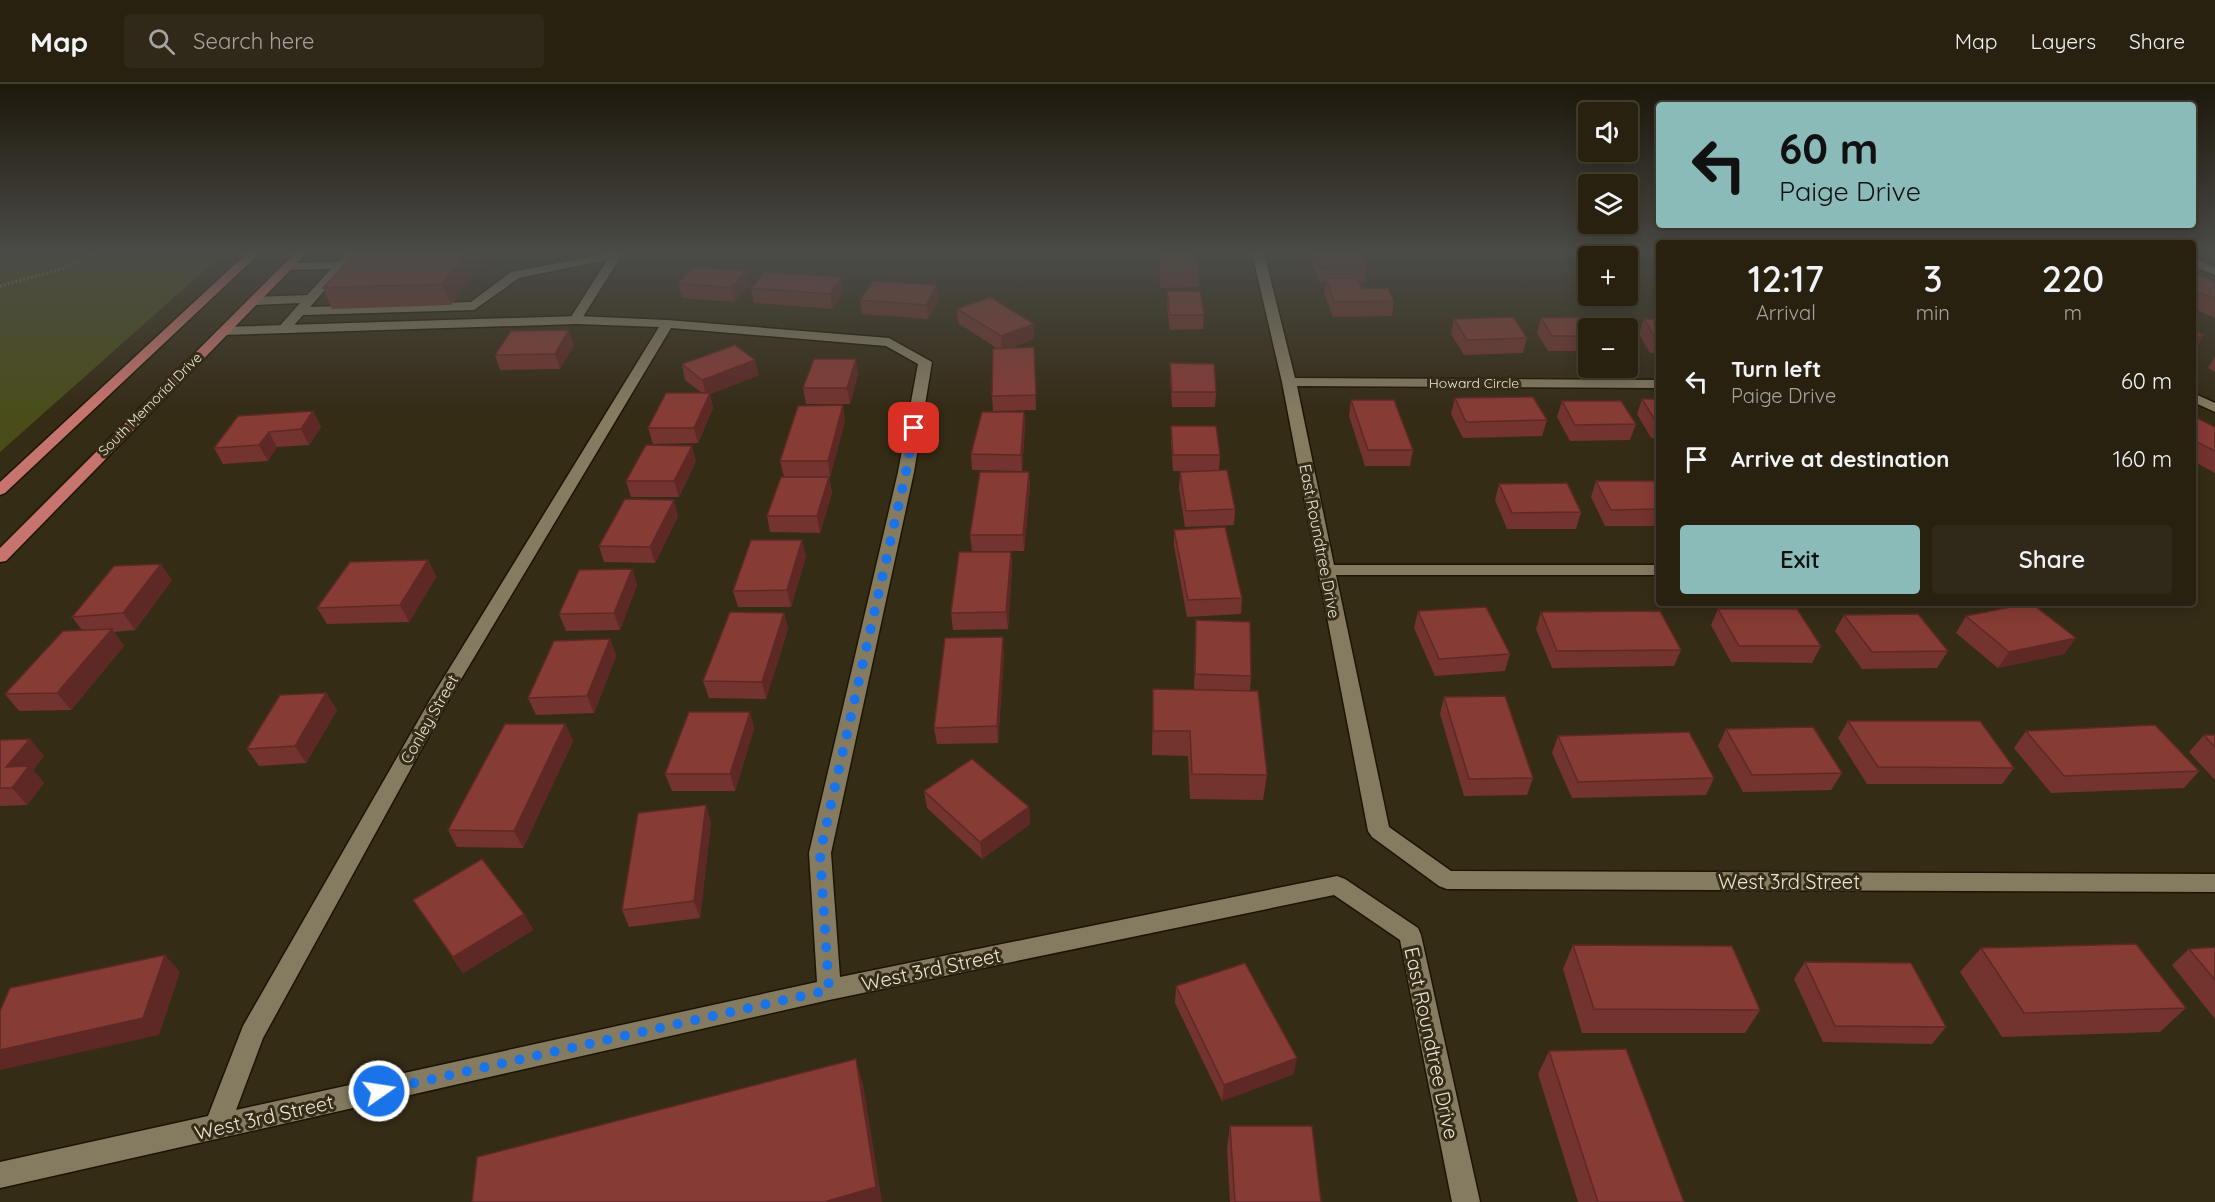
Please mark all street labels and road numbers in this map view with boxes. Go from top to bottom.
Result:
street label: South Memorial Drive [94,348,206,460]
street label: Howard Circle [1429,374,1519,392]
street label: East Roundtree Drive [1295,462,1345,620]
street label: Conley Street [396,671,462,767]
street label: West 3rd Street [1718,869,1860,894]
street label: West 3rd Street [859,942,1003,996]
street label: East Roundtree Drive [1399,945,1465,1141]
street label: West 3rd Street [192,1089,336,1145]

